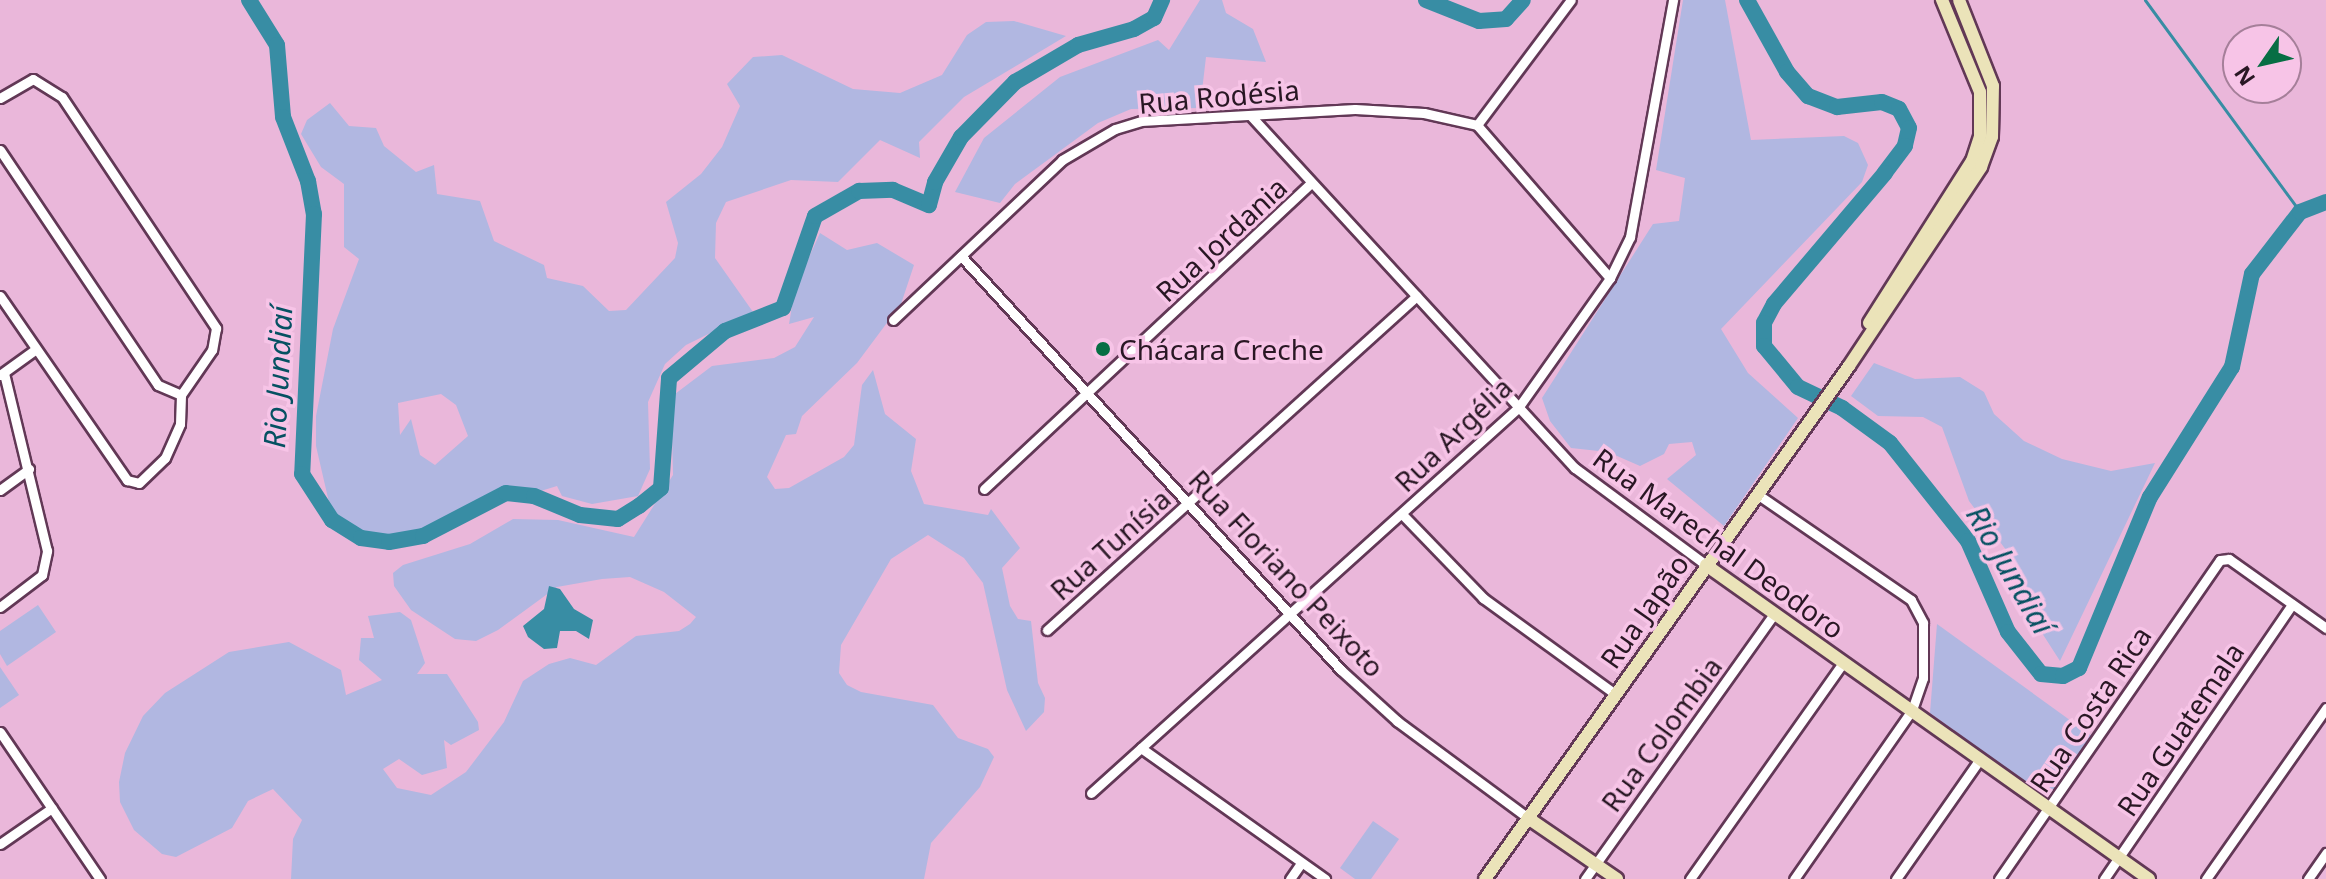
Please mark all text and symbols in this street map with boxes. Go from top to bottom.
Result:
north arrow [2222,24,2302,104]
text: N [2226,61,2261,92]
street label: Rua Rodésia [1137,72,1301,120]
street label: Rua Jordania [1149,170,1293,308]
water label: Rio Jundiaí [256,305,300,449]
place label: Chácara Creche [1119,332,1324,366]
marker: Chácara Creche [1094,340,1112,358]
street label: Rua Argélia [1387,370,1519,498]
street label: Rua Marechal Deodoro [1587,441,1851,645]
street label: Rua Floriano Peixoto [1182,463,1392,683]
street label: Rua Tunísia [1043,481,1177,607]
water label: Rio Jundiaí [1959,499,2061,641]
street label: Rua Japão [1593,548,1695,674]
street label: Rua Costa Rica [2022,620,2158,798]
street label: Rua Guatemala [2110,636,2250,822]
street label: Rua Colombia [1594,650,1728,818]

